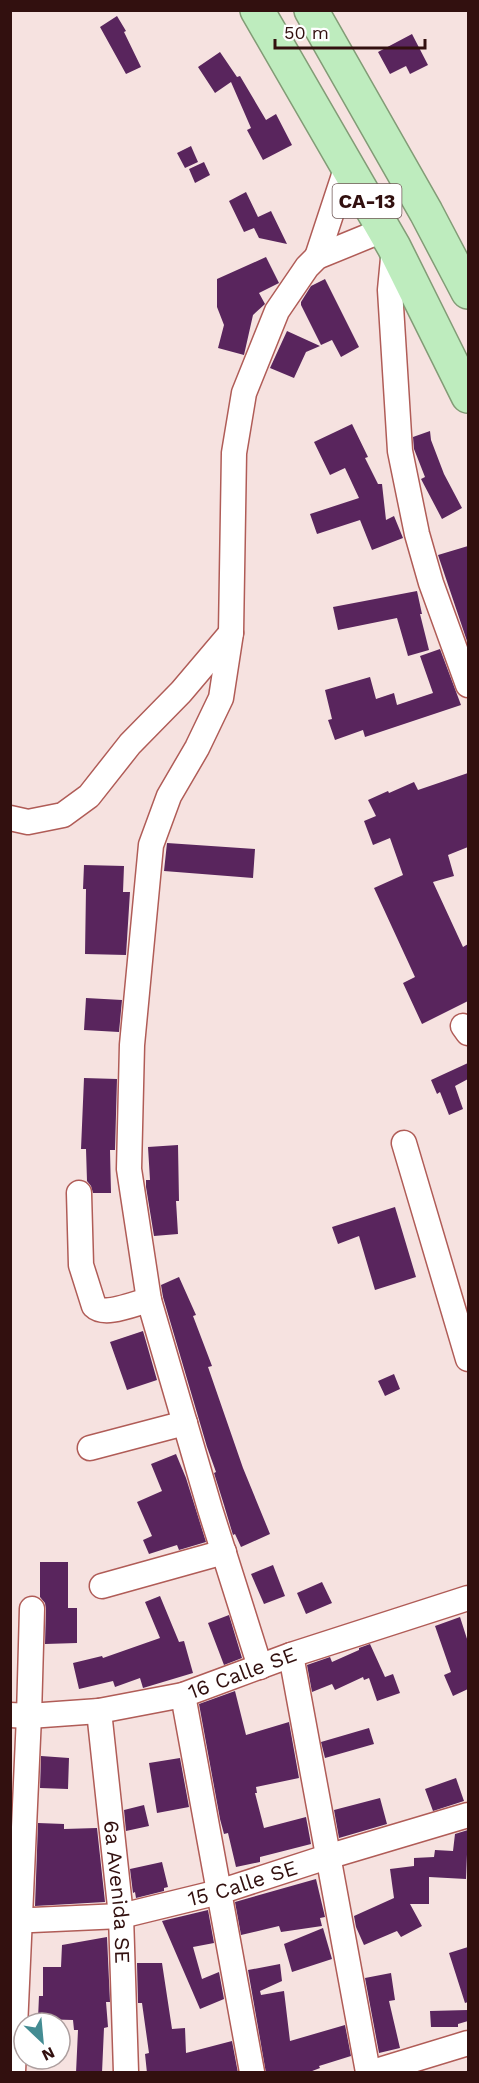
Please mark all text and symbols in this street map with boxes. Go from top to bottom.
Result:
scale bar [275,12,425,50]
text: 50 m [284,22,329,43]
road number: CA-13 [332,184,401,218]
street label: 16 Calle SE [185,1641,300,1704]
street label: 6a Avenida SE [99,1819,136,1964]
street label: 15 Calle SE [185,1855,300,1911]
north arrow [12,2011,72,2071]
text: N [39,2043,58,2065]

